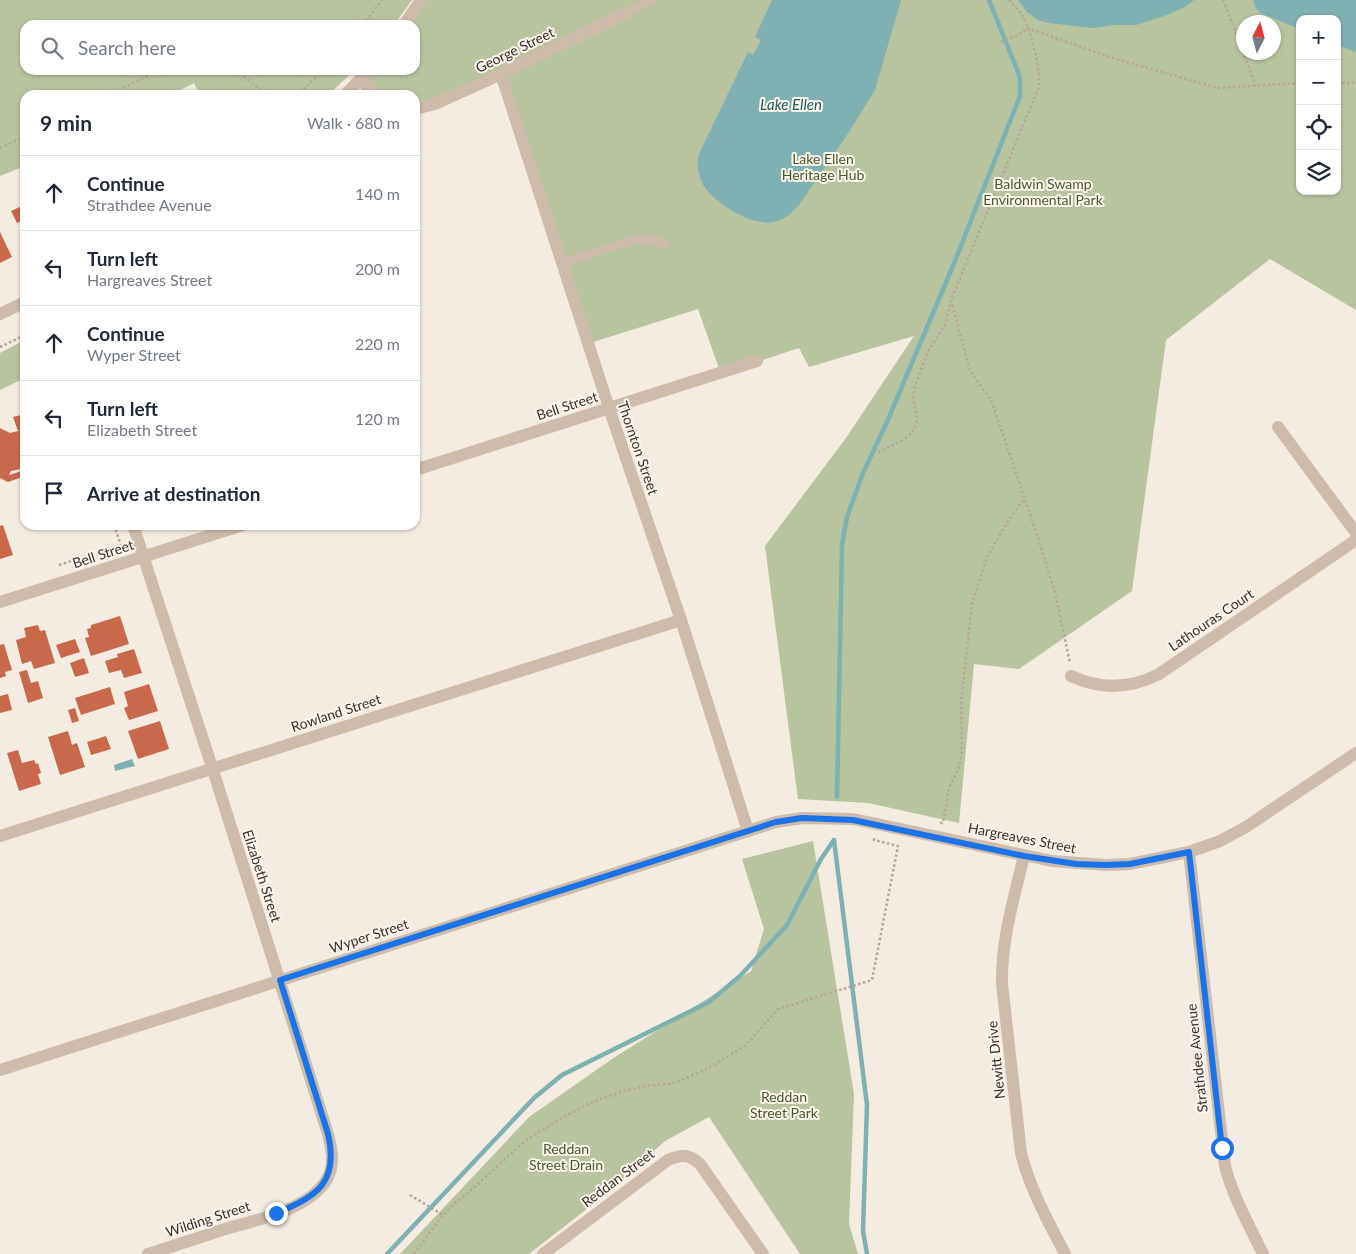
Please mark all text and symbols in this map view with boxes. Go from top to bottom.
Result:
north arrow [1236,15,1281,60]
map controls [1296,15,1341,195]
button: + [1296,15,1341,60]
search box [20,20,420,75]
street label: George Street [473,23,557,76]
icon: search [38,34,66,62]
text: Search here [78,36,176,59]
button: − [1296,60,1341,105]
water label: Lake Ellen [760,95,822,113]
button: locate [1296,105,1341,150]
text: 9 min [40,110,92,135]
text: Walk · 680 m [307,113,400,132]
park label: Lake Ellen Heritage Hub [782,150,864,183]
button: layers [1296,150,1341,195]
text: Continue [87,172,165,195]
park label: Baldwin Swamp Environmental Park [983,175,1104,208]
icon: ahead [40,179,68,207]
text: 140 m [355,184,400,203]
text: Strathdee Avenue [87,195,212,214]
text: Turn left [87,247,158,270]
icon: left [40,254,68,282]
text: 200 m [355,259,400,278]
text: Hargreaves Street [87,270,212,289]
text: Continue [87,322,165,345]
icon: ahead [40,329,68,357]
text: 220 m [355,334,400,353]
text: Wyper Street [87,345,181,364]
street label: Bell Street [534,388,600,423]
text: Turn left [87,397,158,420]
street label: Thornton Street [615,399,662,497]
icon: left [40,404,68,432]
text: 120 m [355,409,400,428]
text: Elizabeth Street [87,420,197,439]
icon: arrive [40,479,68,507]
text: Arrive at destination [87,482,260,505]
street label: Bell Street [70,536,136,571]
street label: Lathouras Court [1165,585,1257,654]
street label: Rowland Street [289,690,383,735]
street label: Hargreaves Street [967,819,1078,856]
street label: Elizabeth Street [239,827,285,924]
street label: Wyper Street [327,915,410,956]
street label: Strathdee Avenue [1182,1003,1211,1113]
street label: Newitt Drive [983,1020,1008,1100]
park label: Reddan Street Park [750,1088,819,1121]
route start [1211,1137,1234,1160]
park label: Reddan Street Drain [529,1140,603,1173]
street label: Reddan Street [578,1145,657,1210]
street label: Wilding Street [163,1197,252,1240]
route end [265,1202,288,1225]

